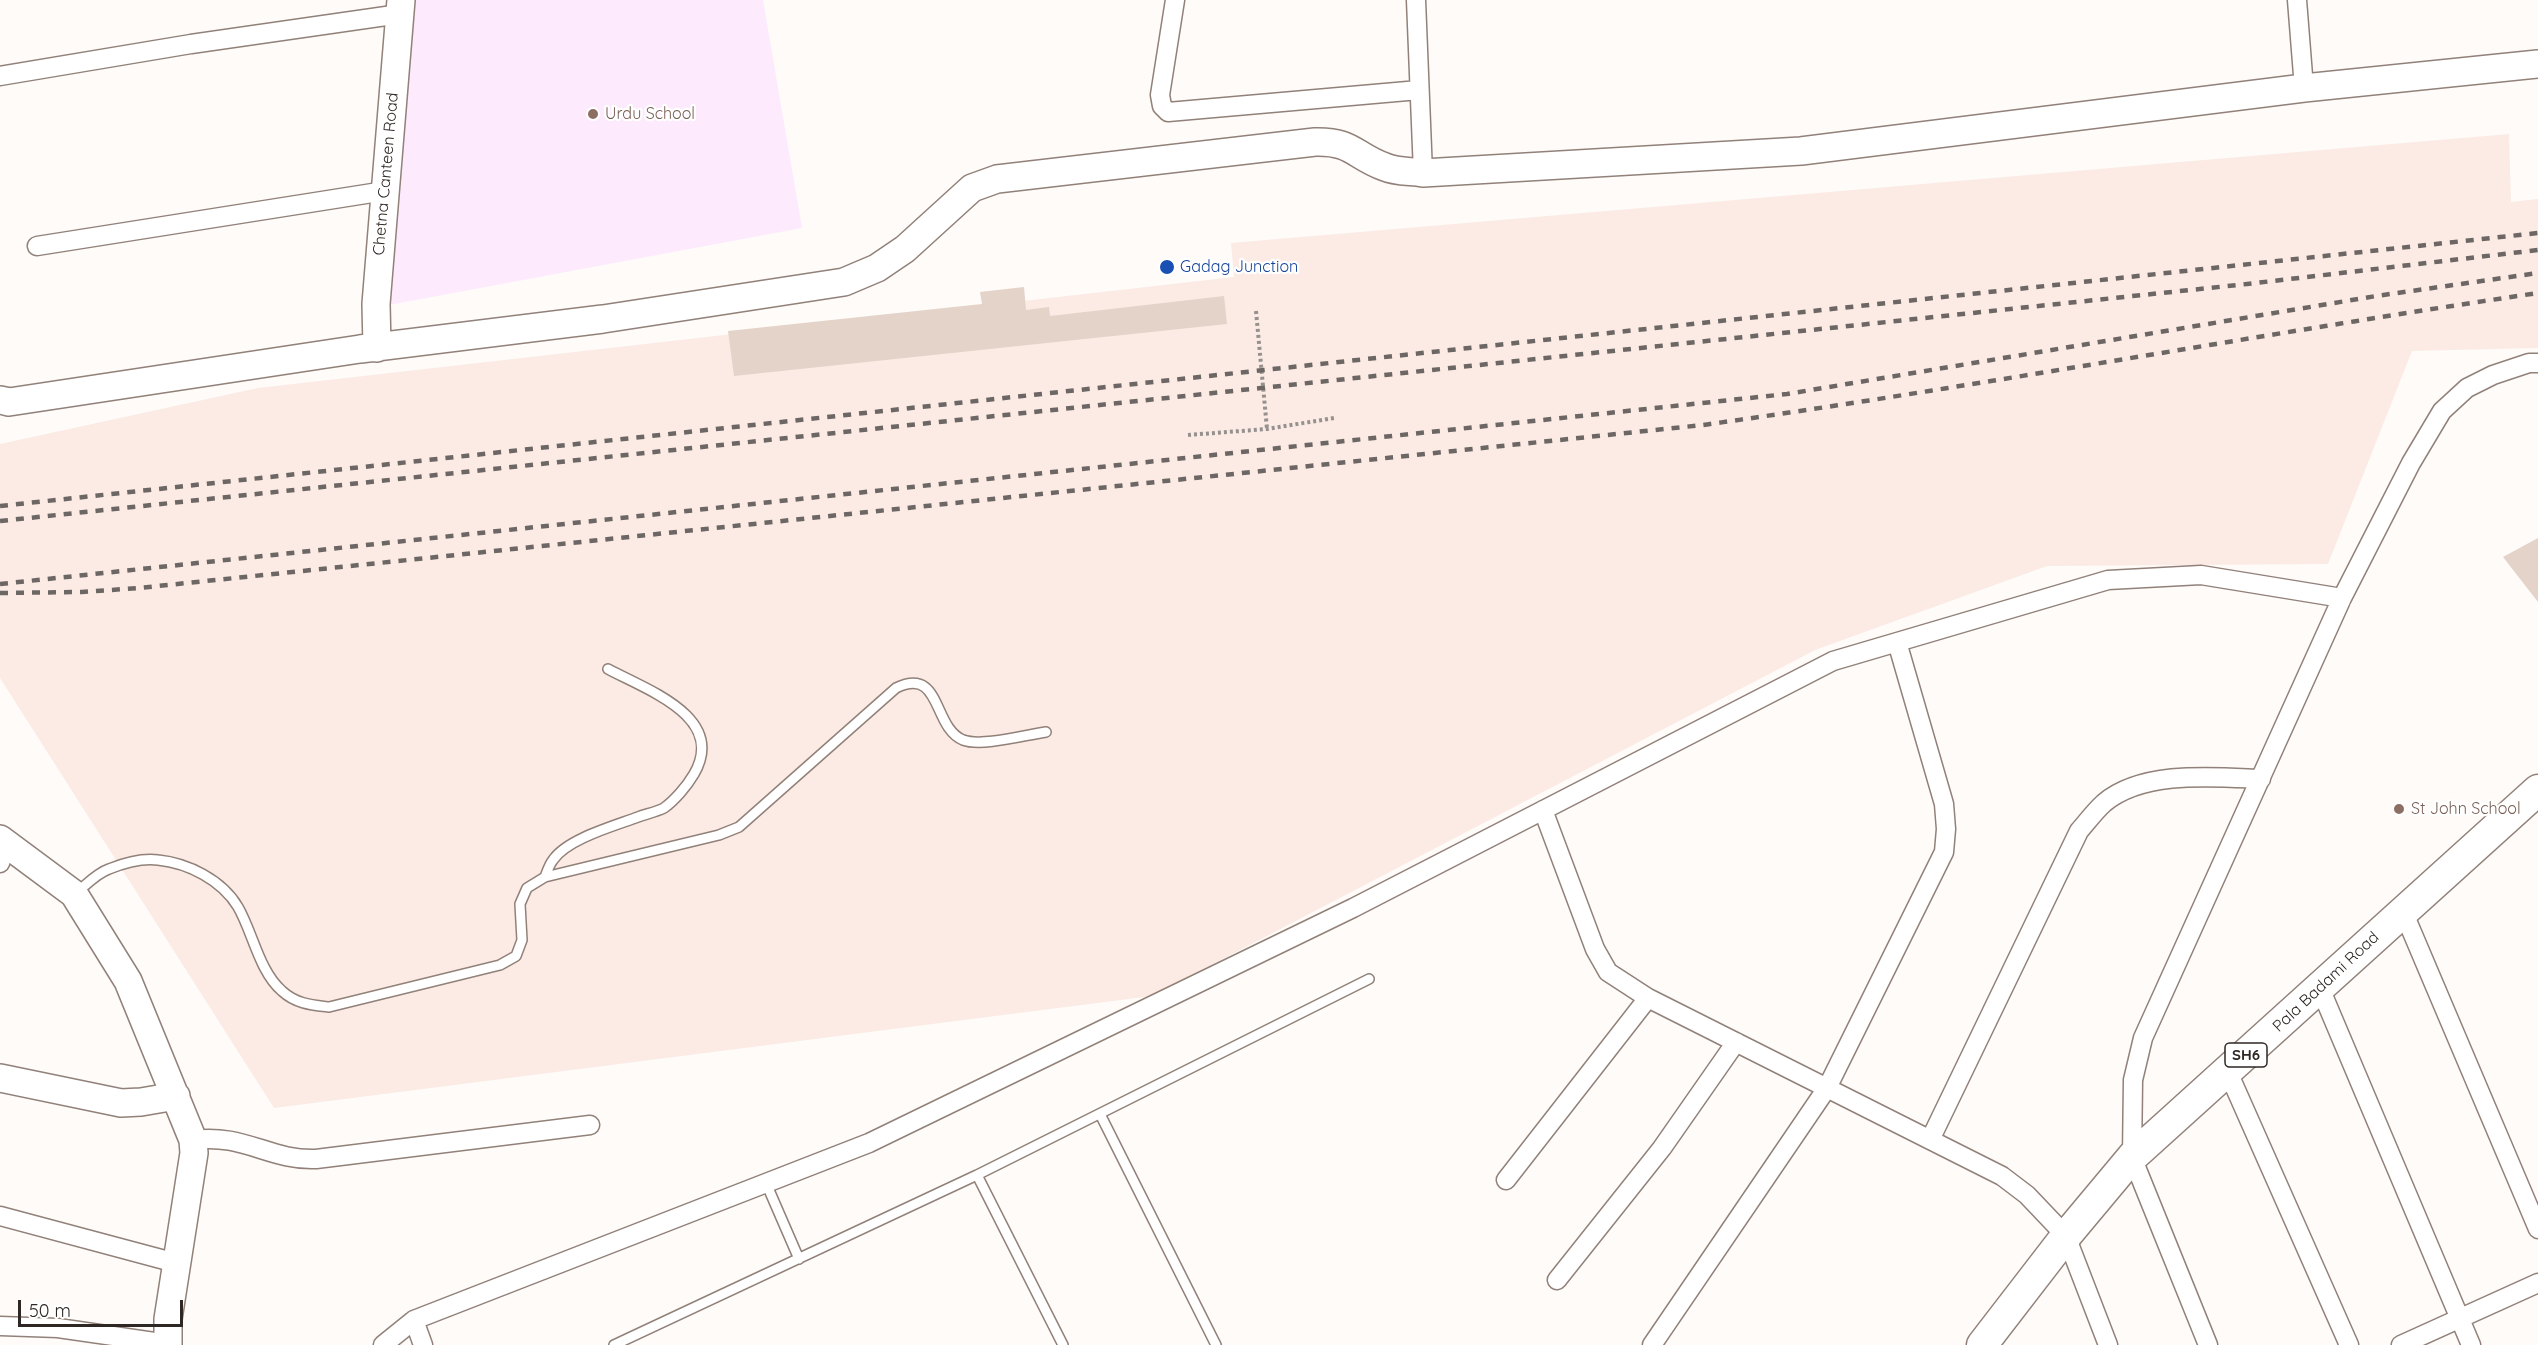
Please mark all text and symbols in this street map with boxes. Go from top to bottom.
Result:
street label: Chetna Canteen Road [369,92,403,256]
place label: Urdu School [605,104,695,124]
marker: Urdu School [586,107,600,121]
place label: Gadag Junction [1180,257,1298,277]
marker: Gadag Junction [1158,258,1176,276]
place label: St John School [2411,799,2521,819]
marker: St John School [2392,802,2406,816]
street label: Pala Badami Road [2269,928,2383,1036]
road number: SH6 [2225,1043,2267,1067]
scale bar [21,1288,186,1326]
text: 50 m [29,1299,71,1322]

